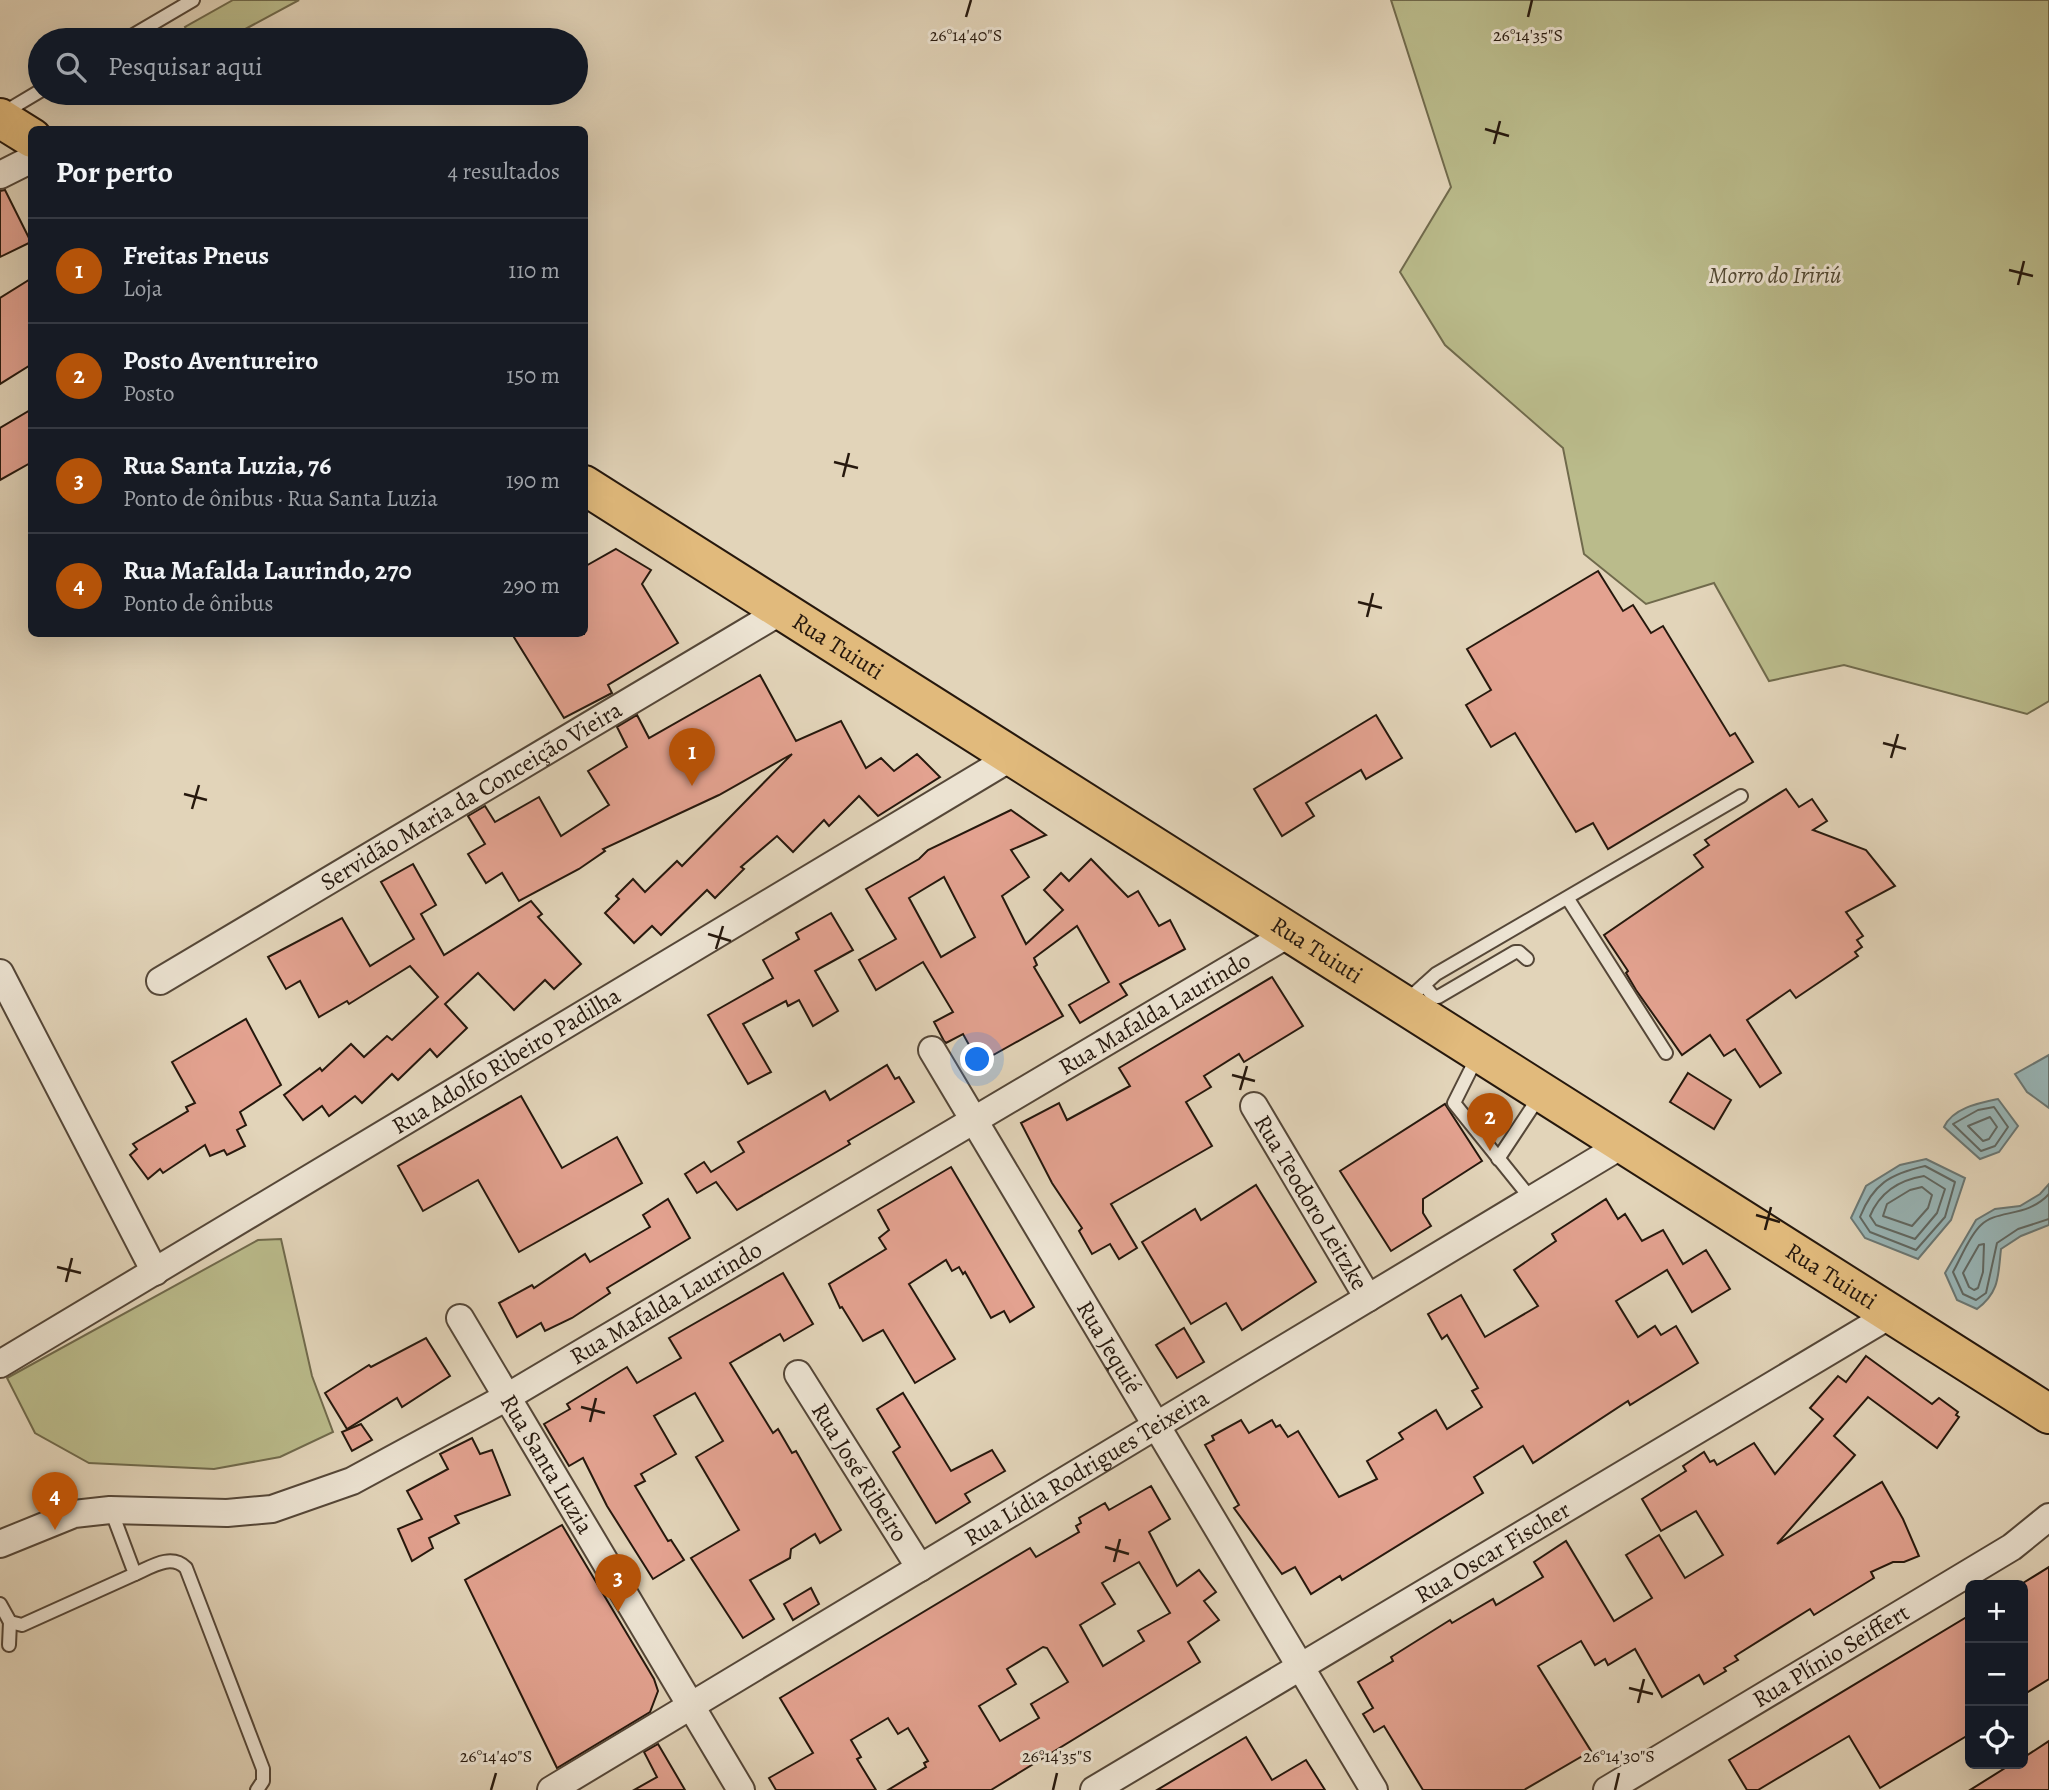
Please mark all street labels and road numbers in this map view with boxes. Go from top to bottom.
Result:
street label: Rua Tuiuti [786,605,890,687]
street label: Servidão Maria da Conceição Vieira [314,693,629,898]
street label: Rua Tuiuti [1265,909,1369,991]
street label: Rua Mafalda Laurindo [1053,944,1257,1083]
street label: Rua Adolfo Ribeiro Padilha [386,979,627,1142]
street label: Rua Teodoro Leitzke [1247,1109,1376,1296]
street label: Rua Mafalda Laurindo [564,1233,768,1372]
street label: Rua Tuiuti [1779,1235,1883,1317]
street label: Rua Jequié [1069,1294,1150,1400]
street label: Rua Lídia Rodrigues Teixeira [958,1381,1215,1554]
street label: Rua Santa Luzia [493,1388,601,1541]
street label: Rua José Ribeiro [804,1396,916,1548]
street label: Rua Oscar Fischer [1409,1494,1576,1611]
street label: Rua Plínio Seiffert [1746,1596,1915,1715]

